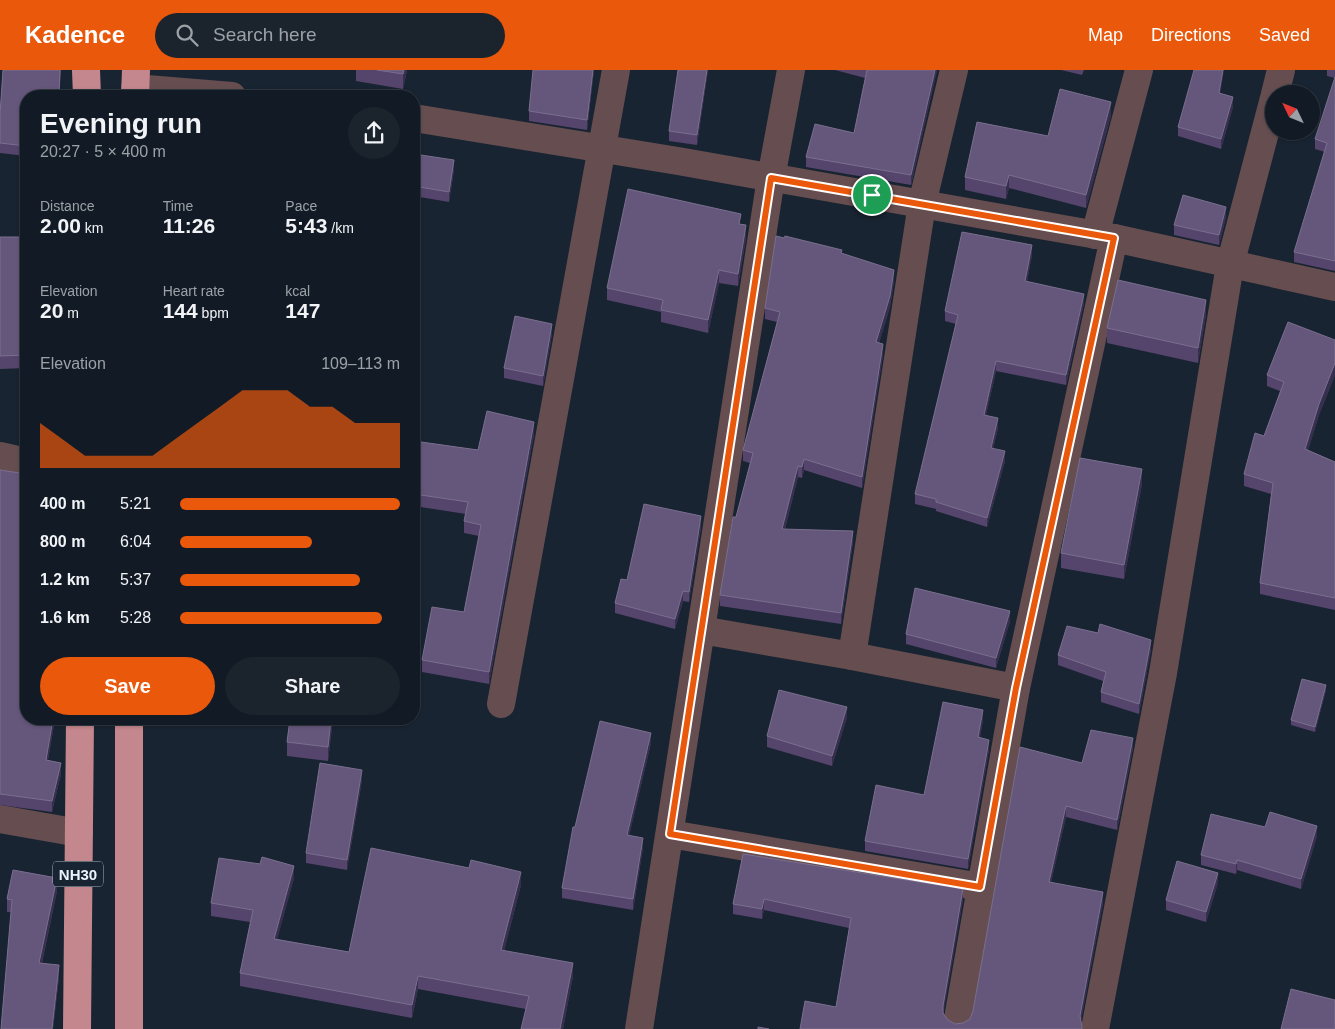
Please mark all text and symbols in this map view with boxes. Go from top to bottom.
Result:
search box [155,13,505,58]
text: Kadence [25,21,125,48]
icon: search [173,21,201,49]
text: Search here [213,24,317,45]
text: Map [1088,25,1123,45]
text: Directions [1151,25,1231,45]
text: Saved [1259,25,1310,45]
north arrow [1265,85,1320,140]
map controls [1265,85,1320,140]
button: share [348,107,400,159]
text: Evening run [40,108,202,139]
text: 20:27 · 5 × 400 m [40,143,166,160]
pin [851,174,893,216]
icon: arrive [858,181,886,209]
text: Distance [40,198,94,214]
text: Time [163,198,193,214]
text: Pace [285,198,317,214]
text: 2.00 [40,214,81,237]
text: 11:26 [163,214,215,237]
text: 5:43 [285,214,327,237]
text: km [81,220,103,236]
text: /km [327,220,354,236]
text: Elevation [40,283,98,299]
text: Heart rate [163,283,225,299]
text: kcal [285,283,310,299]
text: 20 [40,299,63,322]
text: 144 [163,299,198,322]
text: 147 [285,299,320,322]
text: m [63,305,79,321]
text: bpm [198,305,229,321]
text: Elevation [40,355,106,372]
text: 109–113 m [321,355,400,372]
text: 400 m [40,495,85,512]
text: 5:21 [120,495,151,512]
text: 800 m [40,533,85,550]
text: 6:04 [120,533,151,550]
text: 1.2 km [40,571,90,588]
text: 5:37 [120,571,151,588]
text: 1.6 km [40,609,90,626]
text: 5:28 [120,609,151,626]
button: Save [40,657,215,715]
button: Share [225,657,400,715]
road number: NH30 [53,862,103,886]

